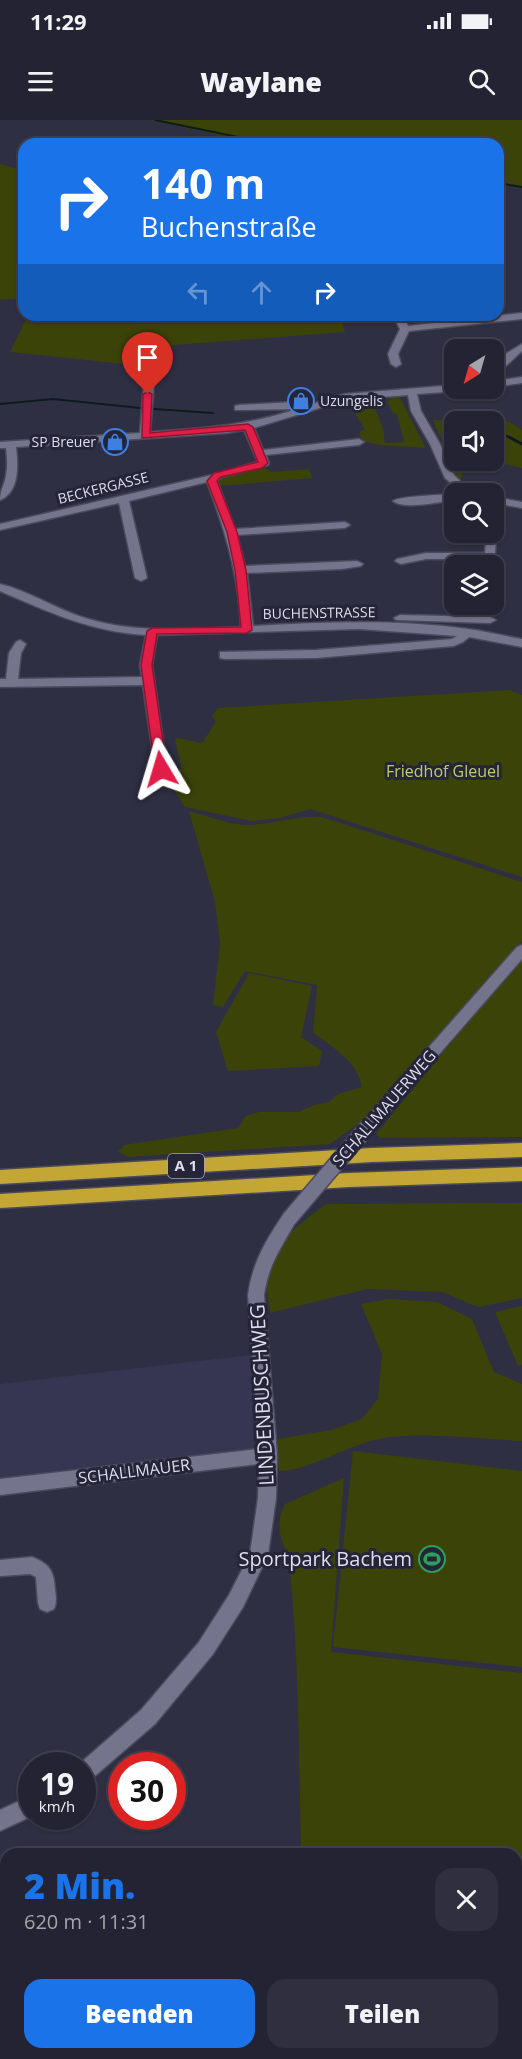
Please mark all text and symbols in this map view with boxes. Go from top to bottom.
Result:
text: 11:29 [30,6,87,36]
text: Waylane [200,63,322,100]
icon: menu [24,65,57,98]
icon: search [465,65,498,98]
text: 140 m [141,154,265,211]
icon: right [42,162,120,240]
text: Buchenstraße [141,208,317,245]
icon: left [182,276,215,309]
icon: ahead [245,276,278,309]
icon: right [308,276,341,309]
pin [122,332,173,394]
north arrow [444,339,504,399]
map controls [444,339,504,615]
icon: arrive [131,341,164,374]
shop icon: Uzungelis [286,386,316,416]
place label: Uzungelis [320,391,383,410]
button: sound [444,411,504,471]
shop icon: SP Breuer [100,427,130,457]
place label: SP Breuer [31,432,96,451]
street label: BECKERGASSE [56,467,150,508]
button: search [444,483,504,543]
button: layers [444,555,504,615]
street label: BUCHENSTRASSE [262,602,376,623]
position arrow [129,737,193,801]
park label: Friedhof Gleuel [386,760,500,782]
street label: SCHALLMAUERWEG [327,1045,441,1171]
road number: A 1 [168,1154,204,1178]
street label: LINDENBUSCHWEG [243,1304,280,1486]
street label: SCHALLMAUER [77,1453,191,1489]
sports icon: Sportpark Bachem [417,1544,447,1574]
place label: Sportpark Bachem [239,1545,412,1572]
speed limit sign: 30 [108,1752,186,1830]
text: 19 [40,1763,74,1804]
text: km/h [39,1796,75,1816]
text: 2 Min. [24,1861,135,1910]
button: close [435,1868,498,1931]
text: 620 m · 11:31 [24,1908,149,1935]
button: Beenden [24,1979,255,2048]
button: Teilen [267,1979,498,2048]

